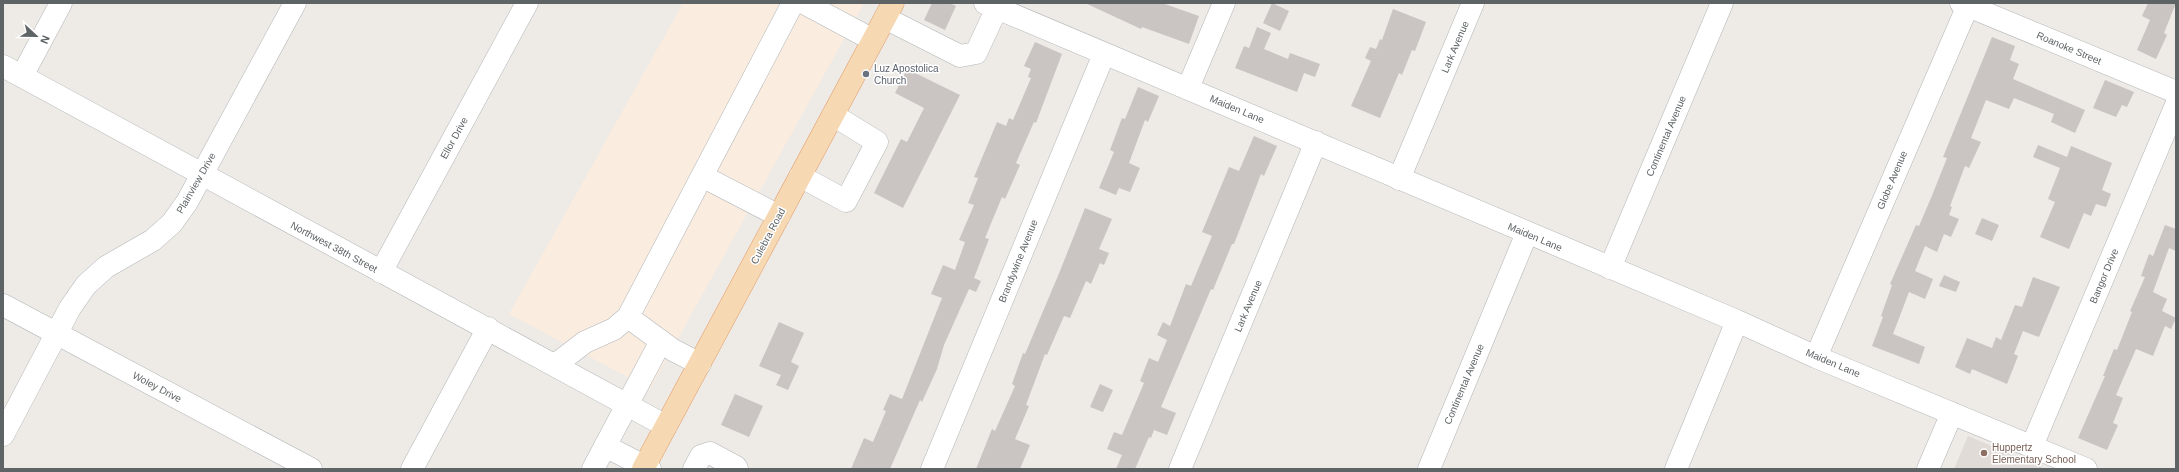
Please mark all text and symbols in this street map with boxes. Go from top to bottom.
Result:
north arrow [16,16,56,56]
street label: Lark Avenue [1439,19,1471,75]
street label: Roanoke Street [2035,29,2103,67]
text: N [38,34,52,46]
place label: Luz Apostolica Church [874,63,939,86]
marker: Luz Apostolica Church [861,69,871,79]
street label: Maiden Lane [1208,93,1266,126]
street label: Continental Avenue [1644,94,1688,178]
street label: Ellor Drive [438,115,470,161]
street label: Globe Avenue [1875,149,1909,211]
street label: Plainview Drive [174,150,218,215]
street label: Culebra Road [749,206,787,266]
street label: Brandywine Avenue [996,218,1040,304]
street label: Northwest 38th Street [289,219,379,275]
street label: Maiden Lane [1506,221,1564,254]
street label: Bangor Drive [2088,247,2121,305]
street label: Lark Avenue [1232,278,1264,334]
street label: Continental Avenue [1442,342,1486,426]
street label: Maiden Lane [1804,347,1862,380]
street label: Woley Drive [131,370,184,405]
place label: Huppertz Elementary School [1992,442,2076,465]
marker: Huppertz Elementary School [1979,448,1989,458]

